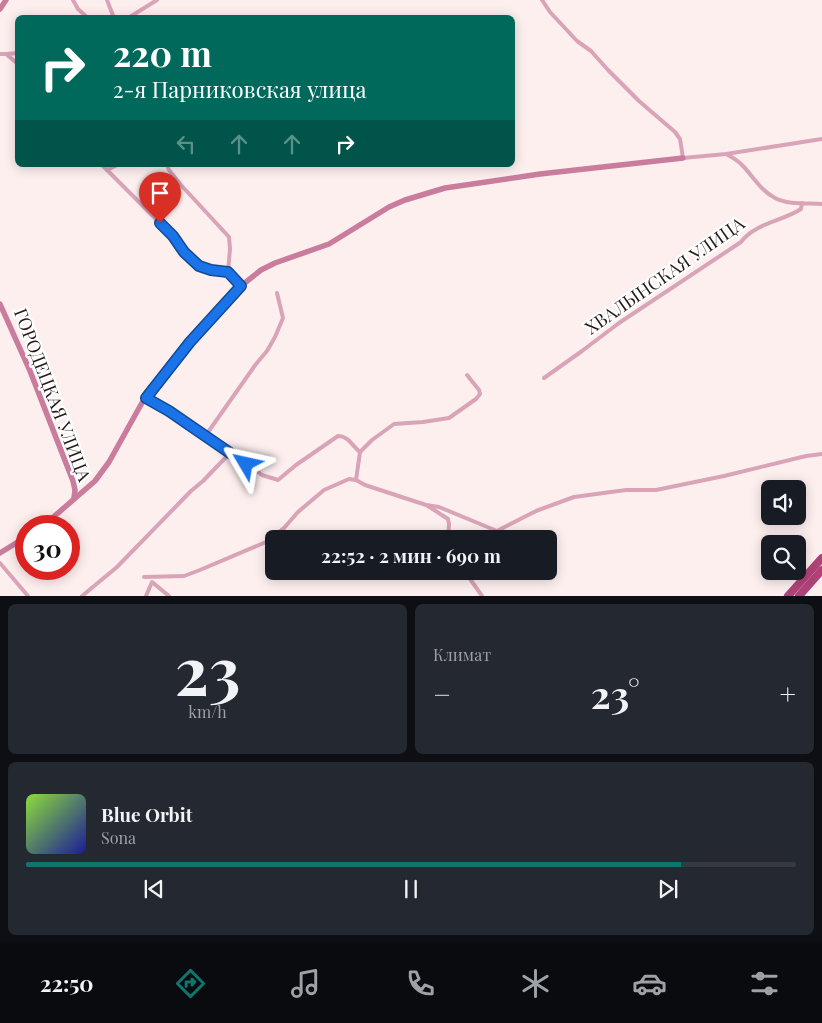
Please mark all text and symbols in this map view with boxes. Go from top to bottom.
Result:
text: 220 m [113,29,212,76]
icon: right [30,35,95,100]
text: 2-я Парниковская улица [113,74,367,104]
icon: left [172,130,200,158]
icon: ahead [225,130,253,158]
icon: ahead [278,130,306,158]
icon: right [331,130,359,158]
pin [139,172,181,223]
icon: arrive [146,179,174,207]
street label: ХВАЛЫНСКАЯ УЛИЦА [580,211,750,339]
street label: ГОРОДЕЦКАЯ УЛИЦА [9,305,97,485]
position arrow [219,437,271,489]
map controls [761,480,806,580]
button: sound [761,480,806,525]
speed limit sign: 30 [15,515,80,580]
button: search [761,535,806,580]
text: 22:52 · 2 мин · 690 m [321,542,501,568]
text: 23 [175,625,240,711]
text: Климат [433,644,491,665]
text: 23° [591,668,640,719]
text: − [433,675,451,712]
text: + [780,675,796,712]
text: km/h [188,701,227,722]
text: Blue Orbit [101,801,192,827]
text: Sona [101,827,136,848]
icon: previous [140,875,168,903]
icon: pause [397,875,425,903]
icon: next [654,875,682,903]
icon: directions [173,966,208,1001]
icon: music [288,966,323,1001]
icon: phone [403,966,438,1001]
icon: climate [518,966,553,1001]
icon: car [632,966,667,1001]
icon: filters [747,966,782,1001]
text: 22:50 [40,968,94,998]

